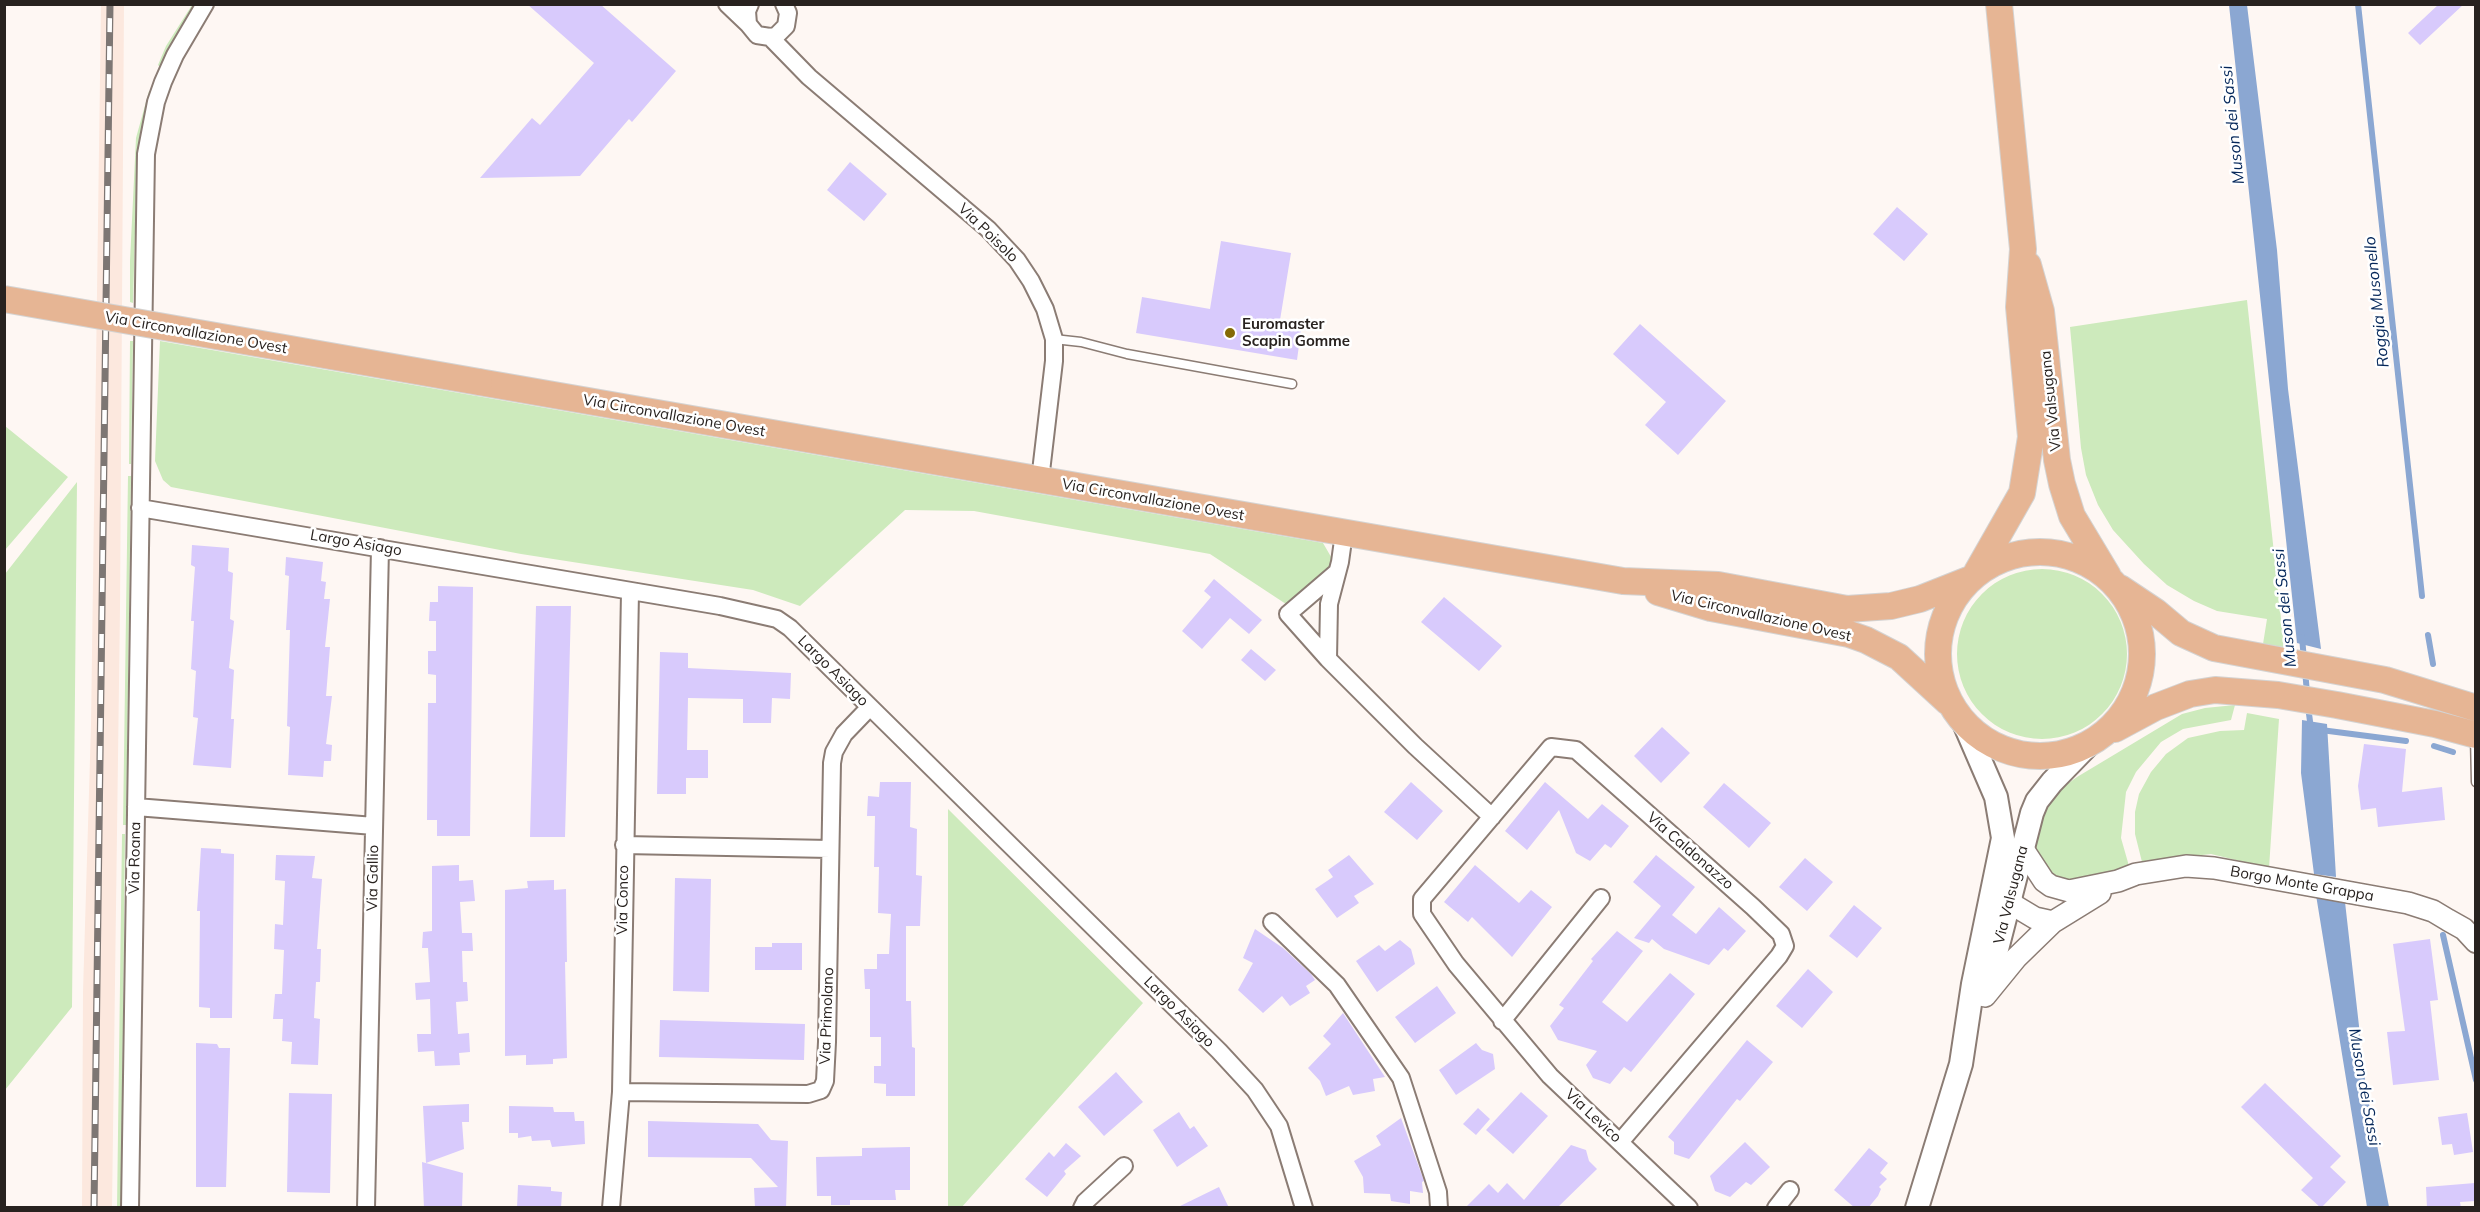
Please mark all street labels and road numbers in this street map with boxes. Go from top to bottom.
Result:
street label: Via Poisolo [954,200,1022,266]
street label: Via Circonvallazione Ovest [104,308,288,358]
street label: Via Valsugana [2037,350,2065,452]
street label: Via Circonvallazione Ovest [582,391,766,441]
street label: Via Circonvallazione Ovest [1061,475,1245,525]
street label: Largo Asiago [309,526,403,560]
street label: Via Circonvallazione Ovest [1669,586,1853,646]
street label: Largo Asiago [794,632,872,710]
street label: Via Caldonazzo [1643,808,1737,894]
street label: Via Roana [125,822,145,894]
street label: Via Valsugana [1990,844,2032,946]
street label: Via Gallio [363,845,383,911]
street label: Borgo Monte Grappa [2229,863,2375,905]
street label: Via Conco [613,865,633,935]
street label: Via Primolano [816,967,838,1065]
street label: Largo Asiago [1140,973,1218,1051]
street label: Via Levico [1561,1085,1625,1147]

